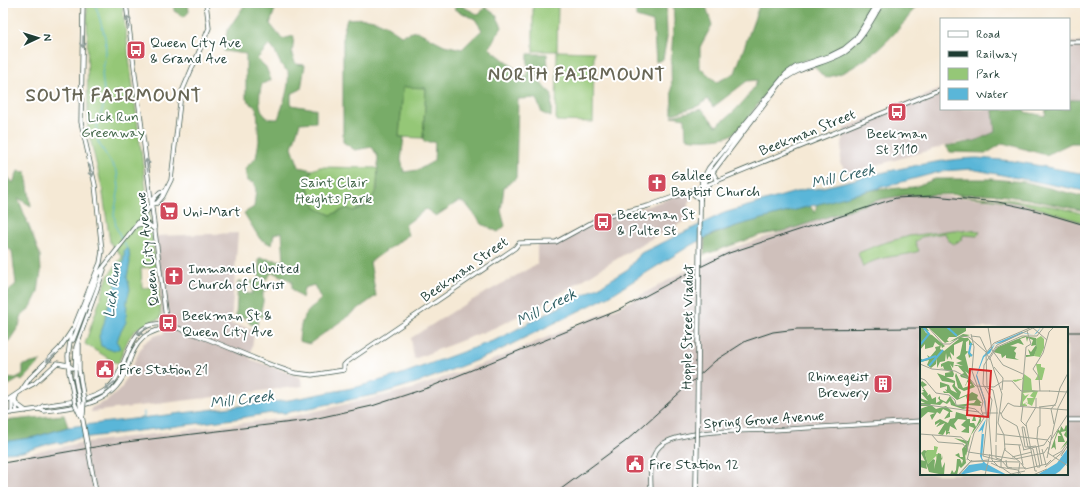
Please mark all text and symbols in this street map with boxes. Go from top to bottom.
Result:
one-way arrow [125,16,132,29]
north arrow [18,18,58,58]
legend [940,18,1070,110]
text: Road [976,27,1000,43]
text: N [40,33,54,42]
place label: Queen City Ave & Grand Ave [150,34,242,68]
one-way arrow [79,35,87,48]
bus stop icon: Queen City Ave & Grand Ave [125,39,147,61]
text: Railway [976,47,1018,63]
district label: NORTH FAIRMOUNT [488,63,666,87]
text: Park [976,67,1000,83]
district label: SOUTH FAIRMOUNT [26,84,202,108]
text: Water [976,87,1008,103]
bus stop icon: Beekman St 3110 [886,101,908,123]
street label: Beekman Street [757,105,858,160]
park label: Lick Run Greenway [81,108,145,142]
place label: Beekman St 3110 [867,125,927,159]
one-way arrow [143,159,151,172]
water label: Mill Creek [809,160,878,194]
one-way arrow [88,164,96,177]
place label: Galilee Baptist Church [671,167,760,201]
church icon: Galilee Baptist Church [646,172,668,194]
park label: Saint Clair Heights Park [296,174,372,208]
street label: Queen City Avenue [132,191,164,307]
supermarket icon: Uni-Mart [158,200,180,222]
place label: Uni-Mart [183,203,241,221]
place label: Beekman St & Pulte St [617,206,696,240]
bus stop icon: Beekman St & Pulte St [592,211,614,233]
street label: Beekman Street [418,233,512,307]
place label: Immanuel United Church of Christ [188,260,299,294]
water label: Lick Run [100,261,126,319]
street label: Hopple Street Viaduct [678,264,698,390]
church icon: Immanuel United Church of Christ [163,265,185,287]
water label: Mill Creek [513,284,580,332]
place label: Beekman St & Queen City Ave [182,307,274,341]
bus stop icon: Beekman St & Queen City Ave [157,312,179,334]
one-way arrow [137,327,148,335]
inset map [920,327,1068,475]
one-way arrow [46,353,56,363]
public building icon: Fire Station 21 [94,358,116,380]
place label: Fire Station 21 [119,361,208,379]
place label: Rhinegeist Brewery [808,368,869,402]
building icon: Rhinegeist Brewery [872,373,894,395]
one-way arrow [104,382,115,391]
water label: Mill Creek [209,386,276,414]
street label: Spring Grove Avenue [703,407,825,435]
public building icon: Fire Station 12 [624,453,646,475]
place label: Fire Station 12 [649,456,739,474]

